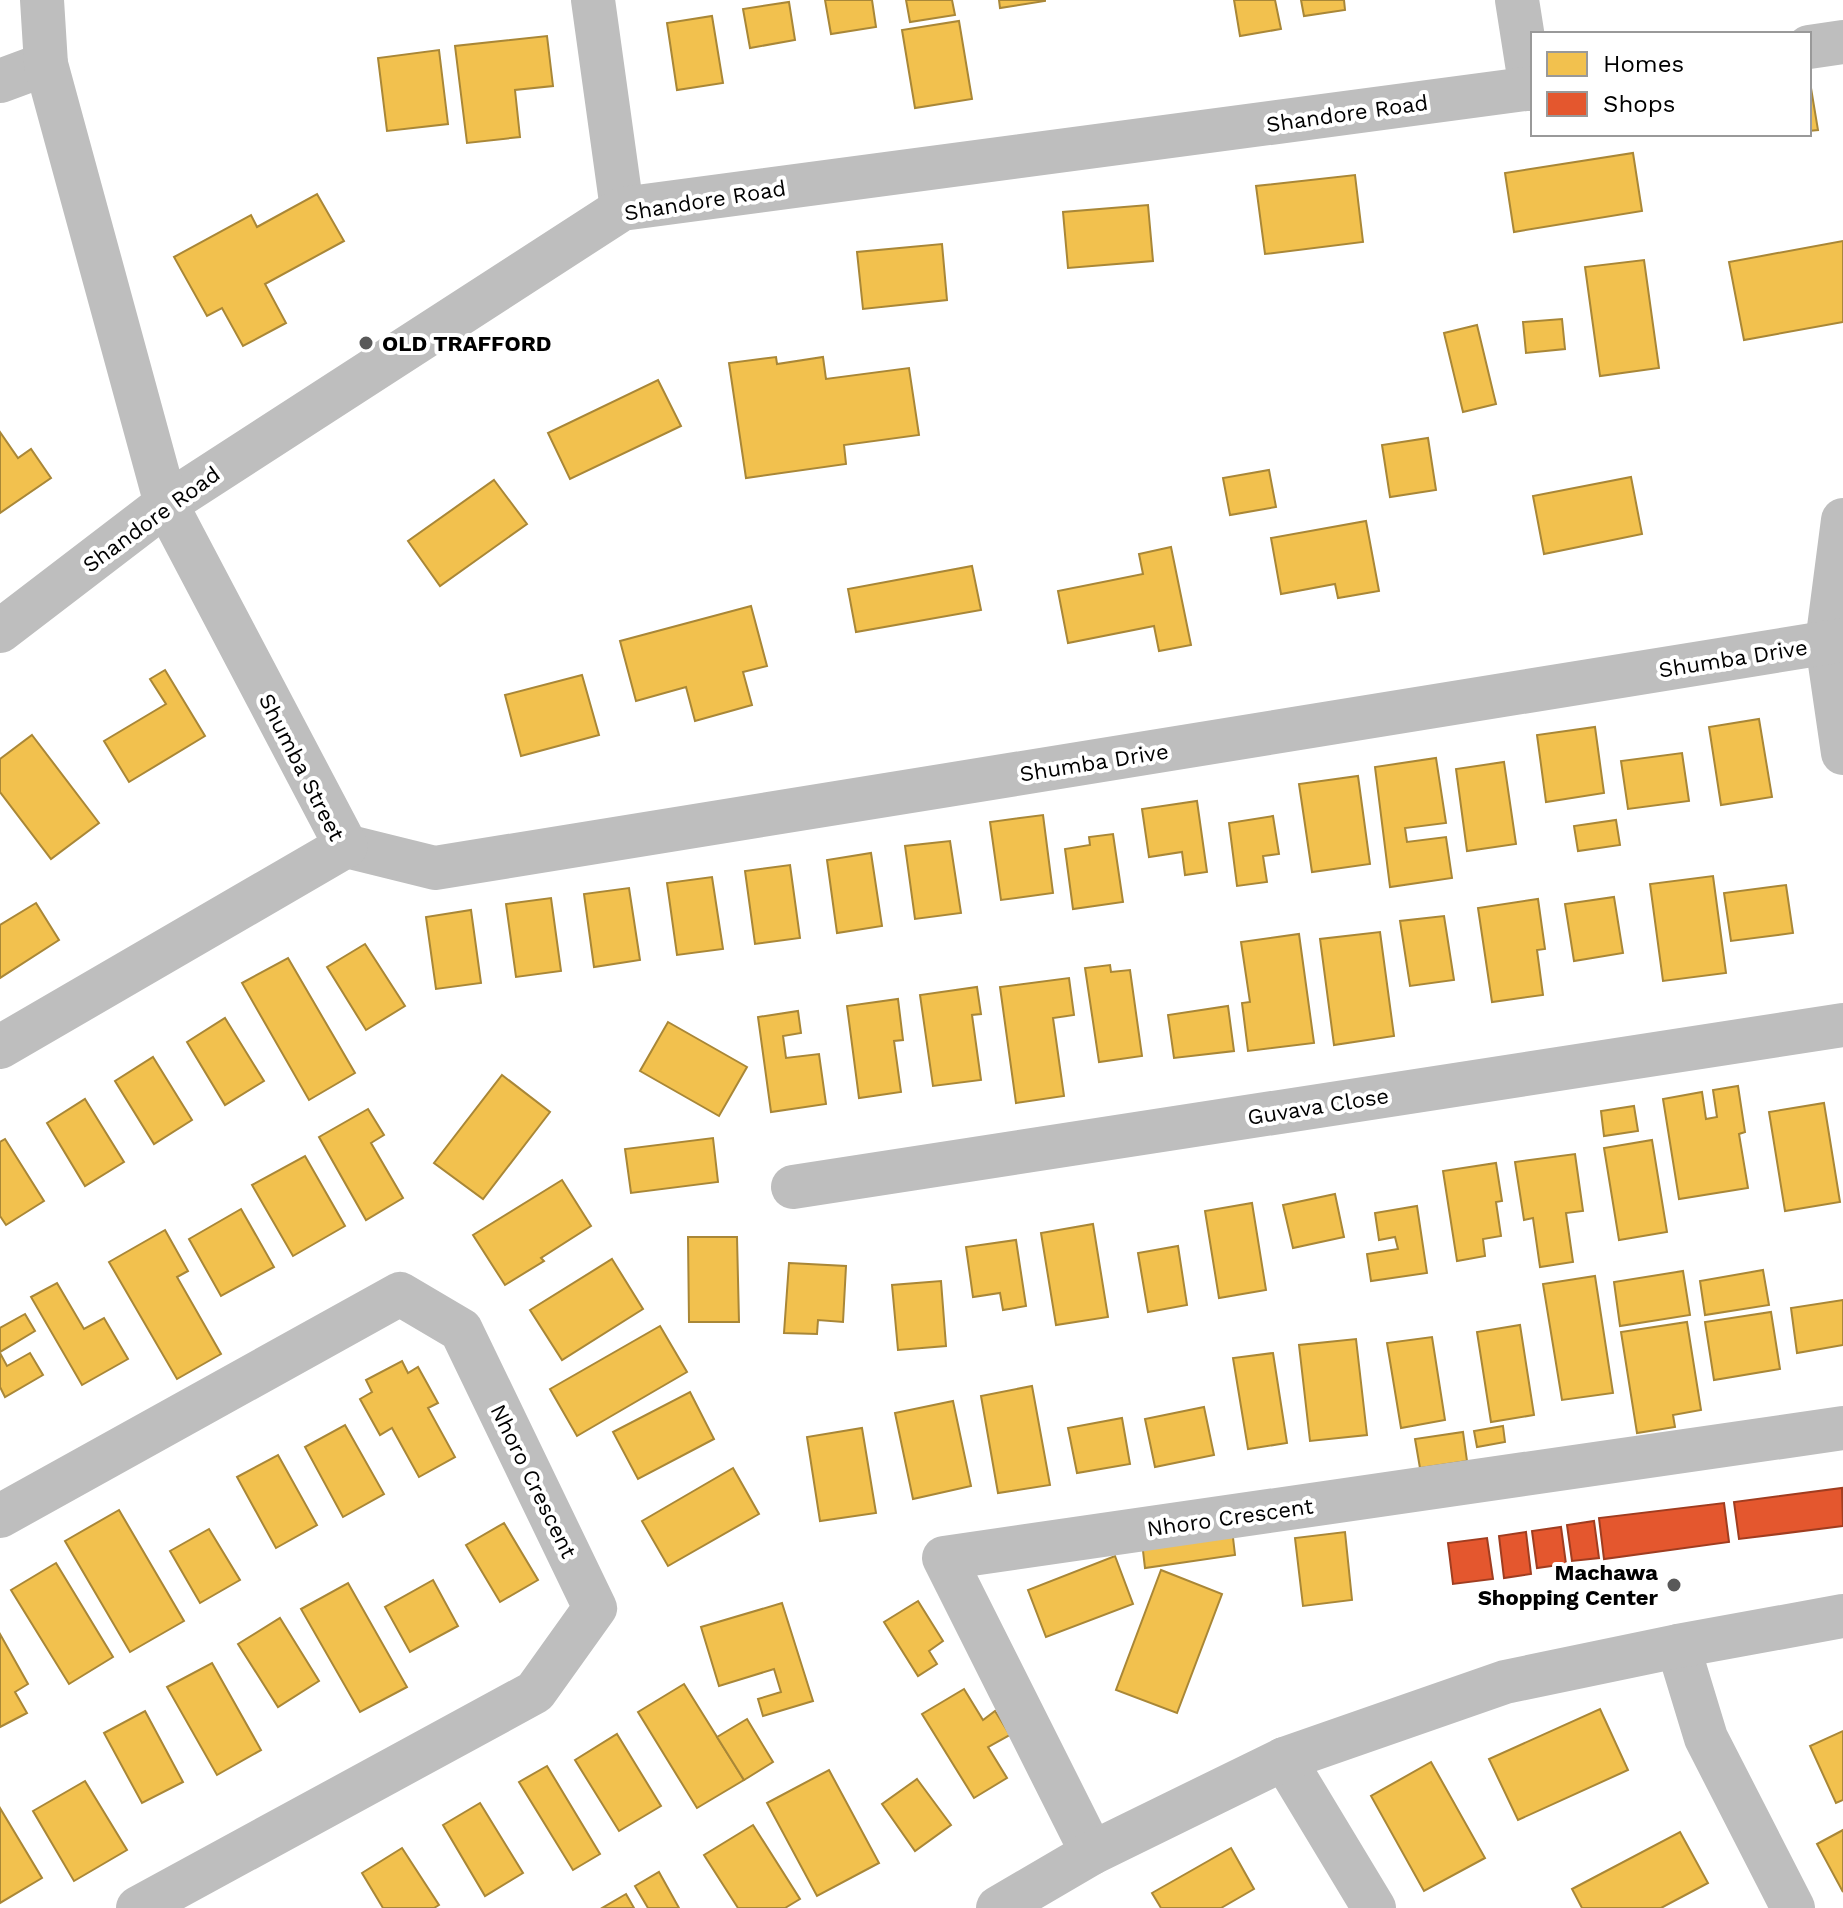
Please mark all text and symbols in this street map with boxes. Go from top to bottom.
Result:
legend [1531,32,1811,136]
text: Homes [1603,50,1684,78]
street label: Shandore Road [1264,90,1430,137]
text: Shops [1603,90,1675,118]
street label: Shandore Road [622,175,788,226]
place label: OLD TRAFFORD [382,331,552,356]
marker: OLD TRAFFORD [357,334,375,352]
street label: Shandore Road [78,461,225,578]
street label: Shumba Drive [1657,634,1809,683]
street label: Shumba Street [254,689,349,845]
street label: Shumba Drive [1018,738,1170,787]
street label: Guvava Close [1246,1083,1390,1130]
street label: Nhoro Crescent [486,1400,582,1562]
street label: Nhoro Crescent [1145,1493,1315,1542]
place label: Machawa Shopping Center [1478,1560,1659,1610]
marker: Machawa Shopping Center [1665,1576,1683,1594]

